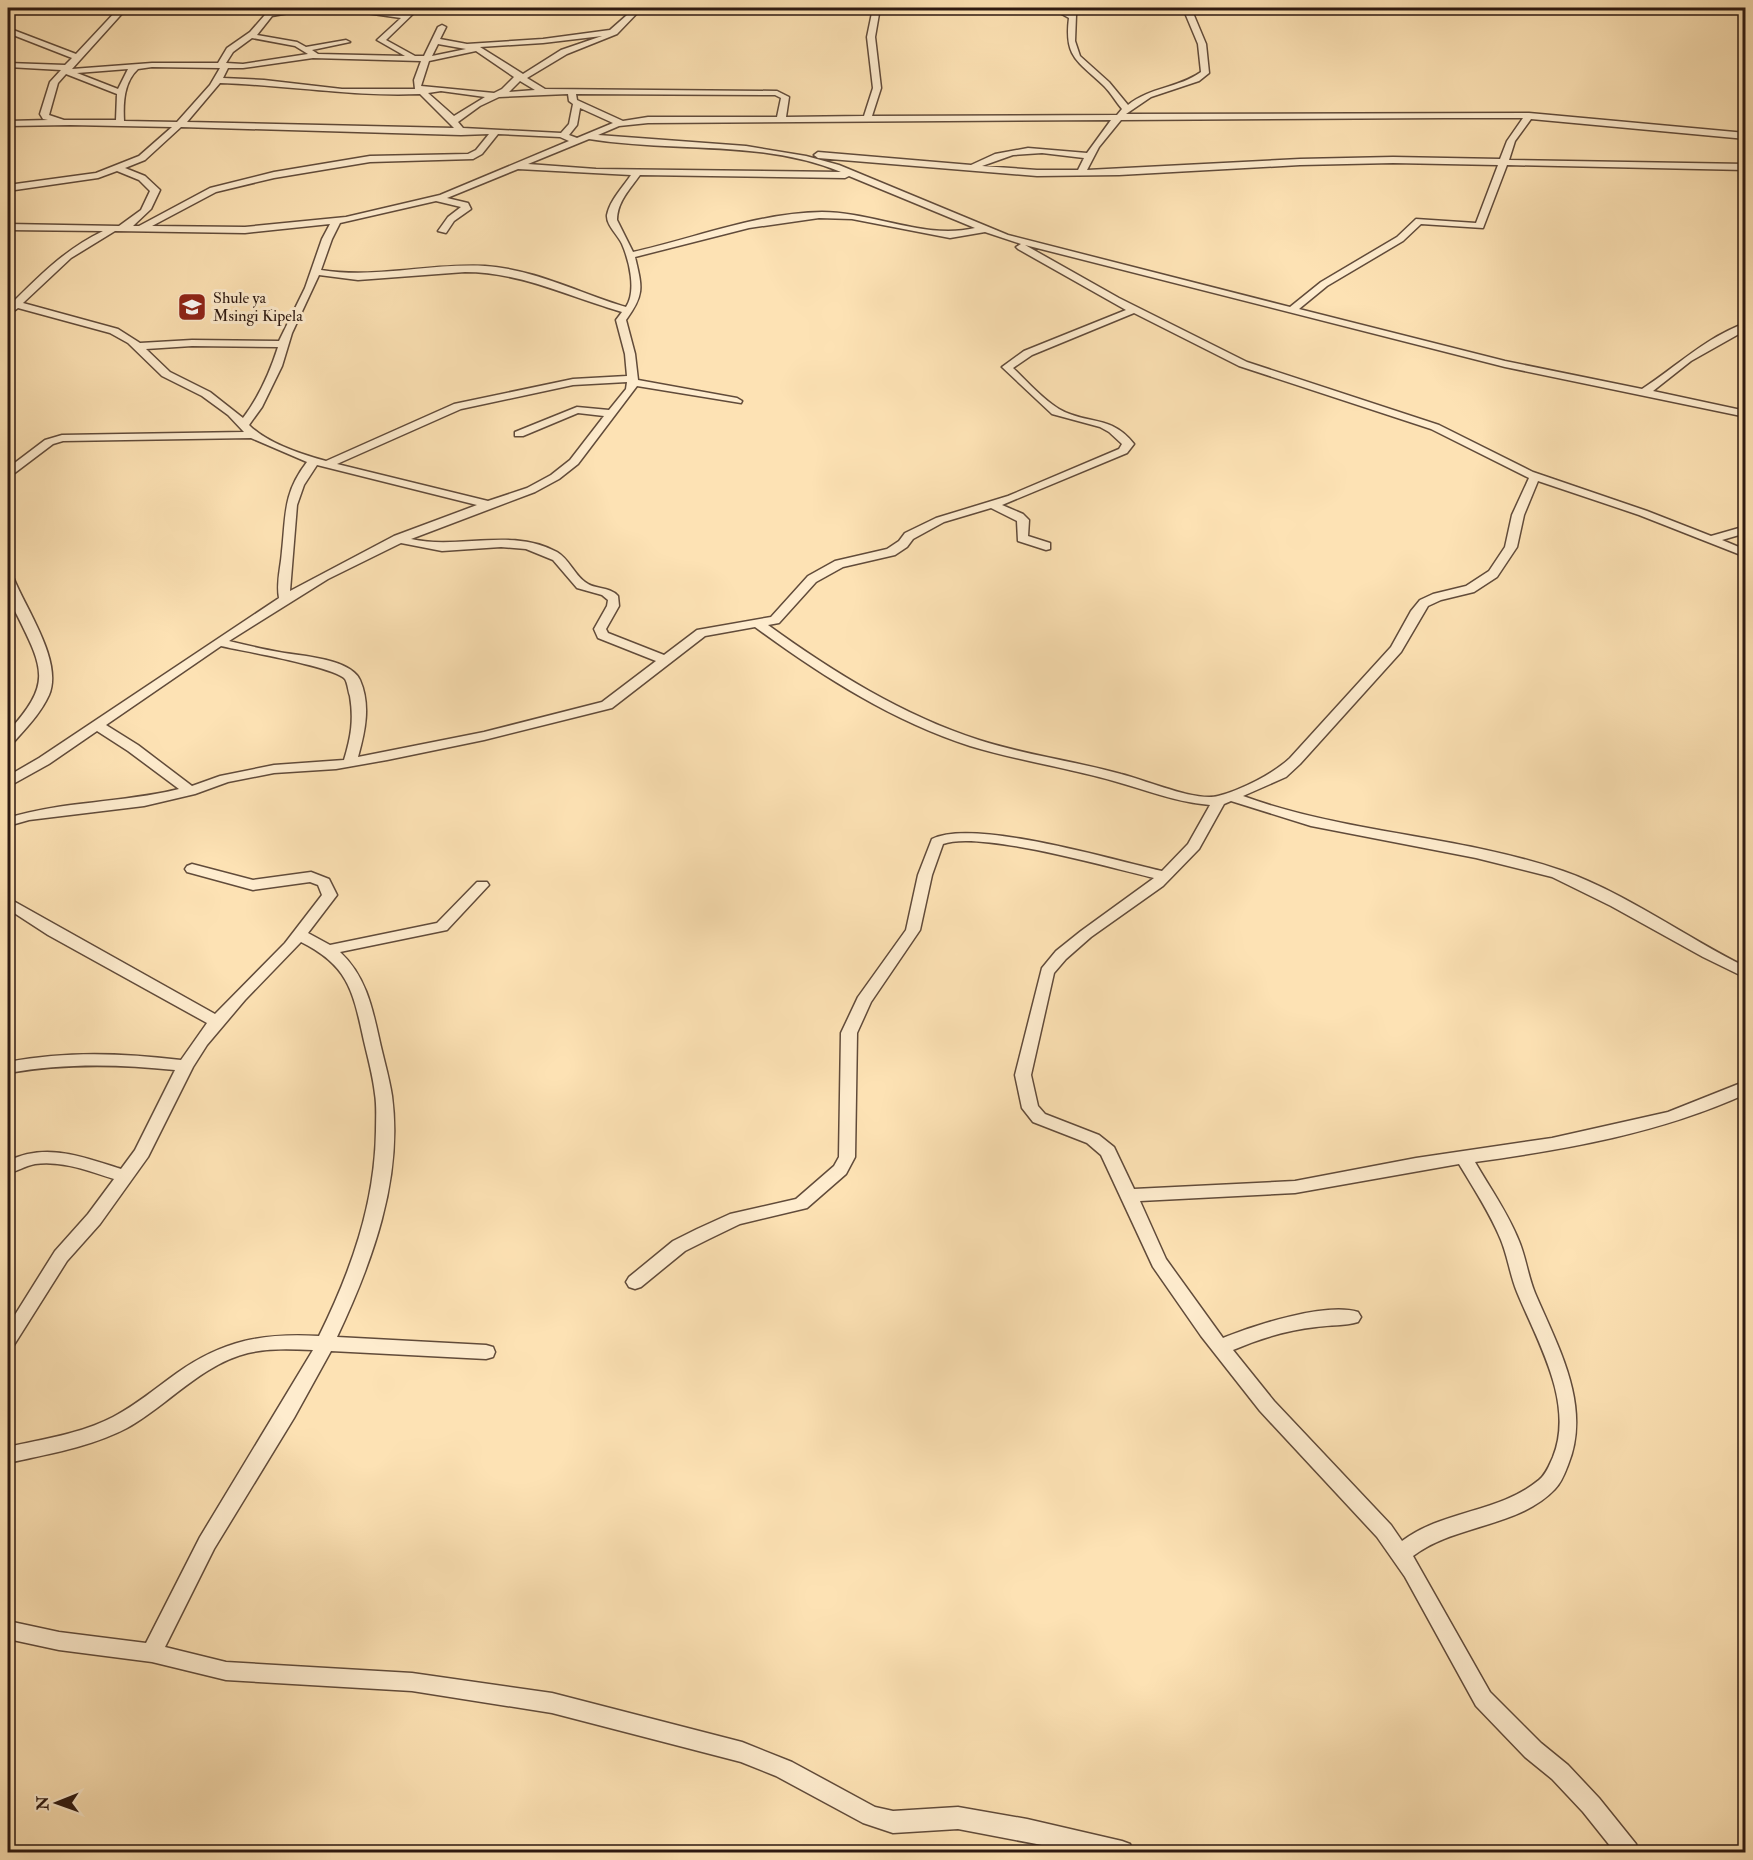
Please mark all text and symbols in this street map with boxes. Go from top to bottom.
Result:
place label: Shule ya Msingi Kipela [213,288,303,327]
school or university icon: Shule ya Msingi Kipela [176,291,208,323]
north arrow [27,1773,87,1833]
text: N [33,1795,53,1812]

